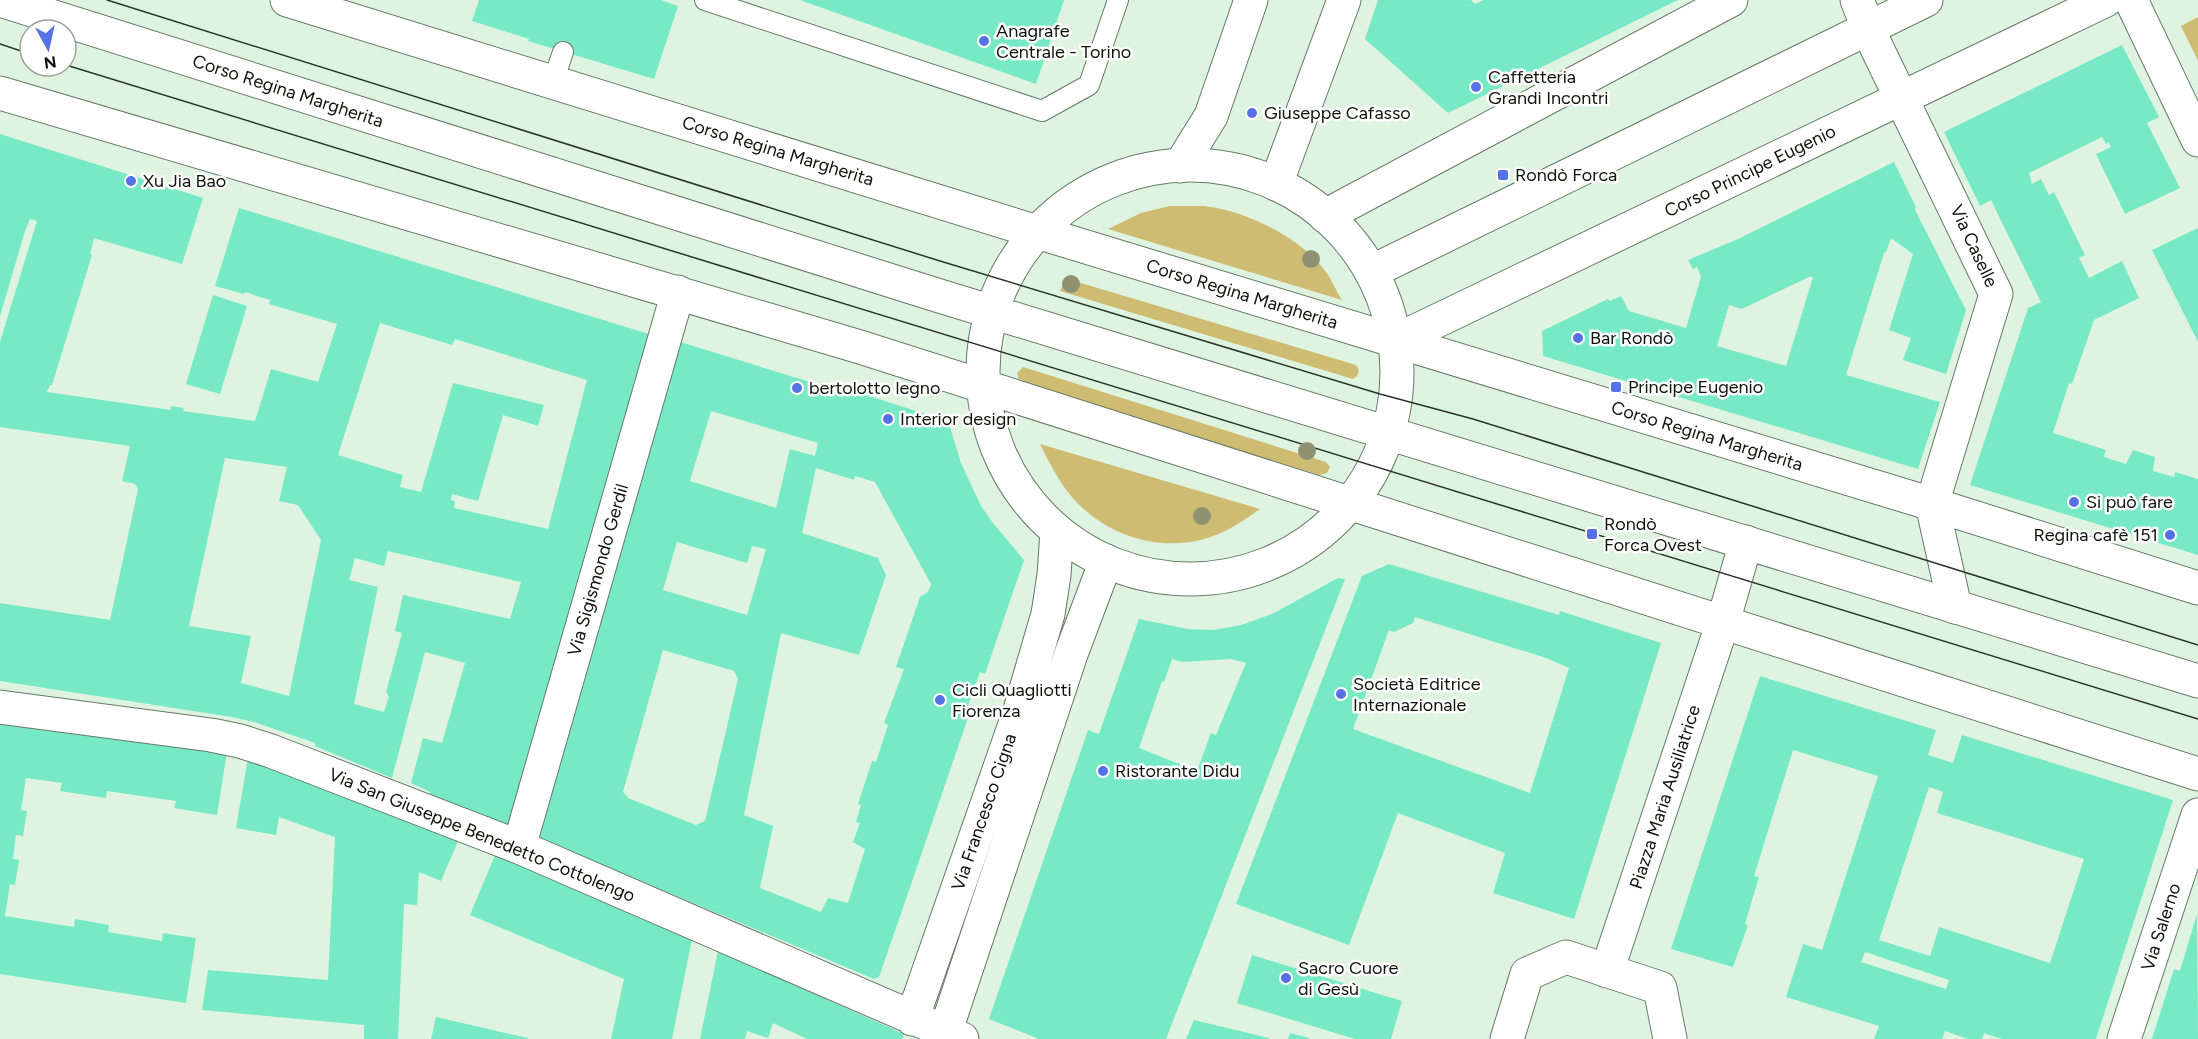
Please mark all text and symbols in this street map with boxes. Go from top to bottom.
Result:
north arrow [18,18,78,78]
place label: Anagrafe Centrale - Torino [996,20,1131,63]
marker: Anagrafe Centrale - Torino [977,34,991,48]
street label: Corso Regina Margherita [190,50,386,132]
text: N [43,52,57,73]
place label: Caffetteria Grandi Incontri [1488,66,1608,109]
marker: Caffetteria Grandi Incontri [1469,80,1483,94]
place label: Giuseppe Cafasso [1264,102,1411,124]
marker: Giuseppe Cafasso [1245,106,1259,120]
street label: Corso Regina Margherita [679,111,877,191]
street label: Corso Principe Eugenio [1661,120,1839,222]
place label: Rondò Forca [1515,164,1617,186]
marker: Rondò Forca [1496,168,1510,182]
place label: Xu Jia Bao [143,170,226,192]
marker: Xu Jia Bao [124,174,138,188]
street label: Via Caselle [1945,201,2003,291]
street label: Corso Regina Margherita [1143,254,1341,334]
place label: Bar Rondò [1590,327,1673,349]
marker: Bar Rondò [1571,331,1585,345]
place label: Principe Eugenio [1628,376,1763,398]
place label: bertolotto legno [809,377,940,399]
marker: Principe Eugenio [1609,380,1623,394]
marker: bertolotto legno [790,381,804,395]
street label: Corso Regina Margherita [1608,396,1806,476]
place label: Interior design [900,408,1016,430]
marker: Interior design [881,412,895,426]
street label: Via Sigismondo Gerdil [563,481,633,659]
place label: Si può fare [2086,491,2173,513]
marker: Si può fare [2067,495,2081,509]
place label: Rondò Forca Ovest [1604,513,1702,556]
place label: Regina cafè 151 [2033,524,2158,546]
marker: Rondò Forca Ovest [1585,527,1599,541]
marker: Regina cafè 151 [2163,528,2177,542]
place label: Società Editrice Internazionale [1353,673,1481,716]
place label: Cicli Quagliotti Fiorenza [952,679,1072,722]
marker: Società Editrice Internazionale [1334,687,1348,701]
marker: Cicli Quagliotti Fiorenza [933,693,947,707]
street label: Piazza Maria Ausiliatrice [1625,702,1705,892]
street label: Via Francesco Cigna [947,731,1021,893]
place label: Ristorante Didu [1115,760,1240,782]
street label: Via San Giuseppe Benedetto Cottolengo [326,763,638,907]
marker: Ristorante Didu [1096,764,1110,778]
street label: Via Salerno [2136,880,2186,974]
place label: Sacro Cuore di Gesù [1298,957,1398,1000]
marker: Sacro Cuore di Gesù [1279,971,1293,985]

